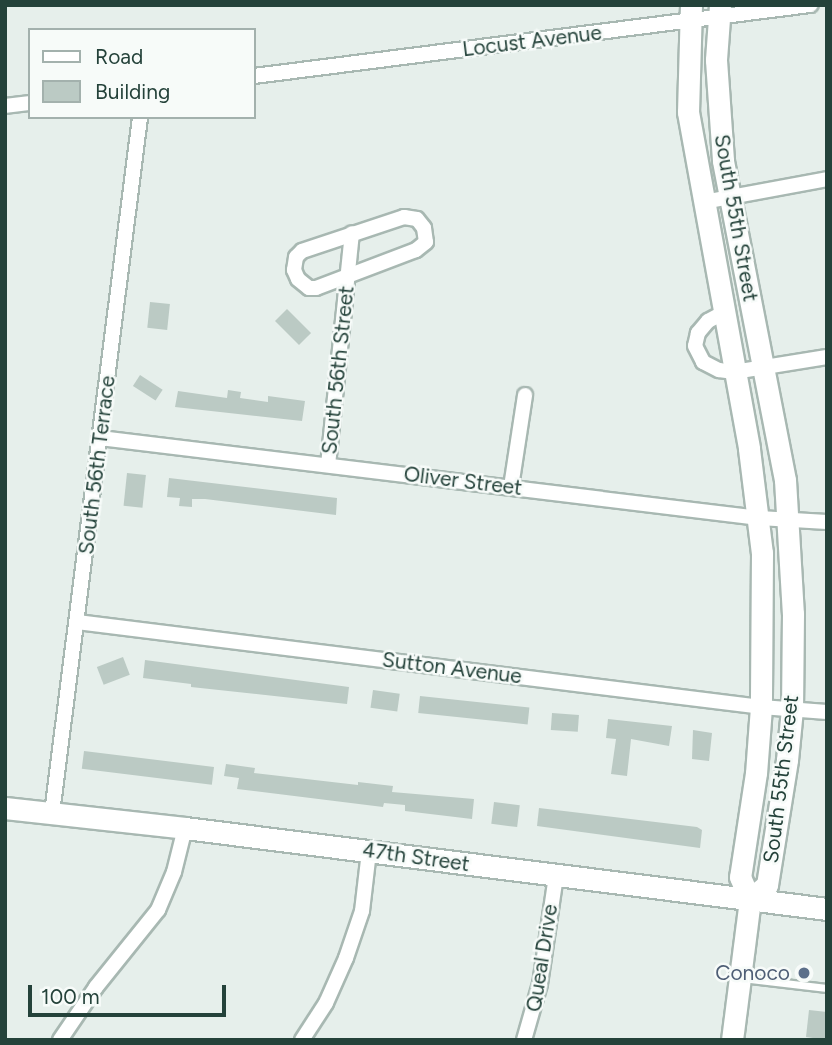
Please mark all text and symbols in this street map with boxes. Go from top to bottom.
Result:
street label: Locust Avenue [461,20,603,62]
legend [28,28,256,119]
text: Road [95,44,143,69]
text: Building [95,79,170,104]
street label: South 55th Street [709,132,763,304]
street label: South 56th Street [317,285,359,455]
street label: South 56th Terrace [74,374,120,556]
street label: Oliver Street [402,461,524,501]
street label: Sutton Avenue [381,647,523,689]
street label: South 55th Street [758,693,804,865]
street label: 47th Street [361,837,471,877]
street label: Queal Drive [521,902,563,1014]
place label: Conoco [715,960,790,986]
marker: Conoco [796,965,812,981]
scale bar [32,972,229,1016]
text: 100 m [41,984,100,1009]

